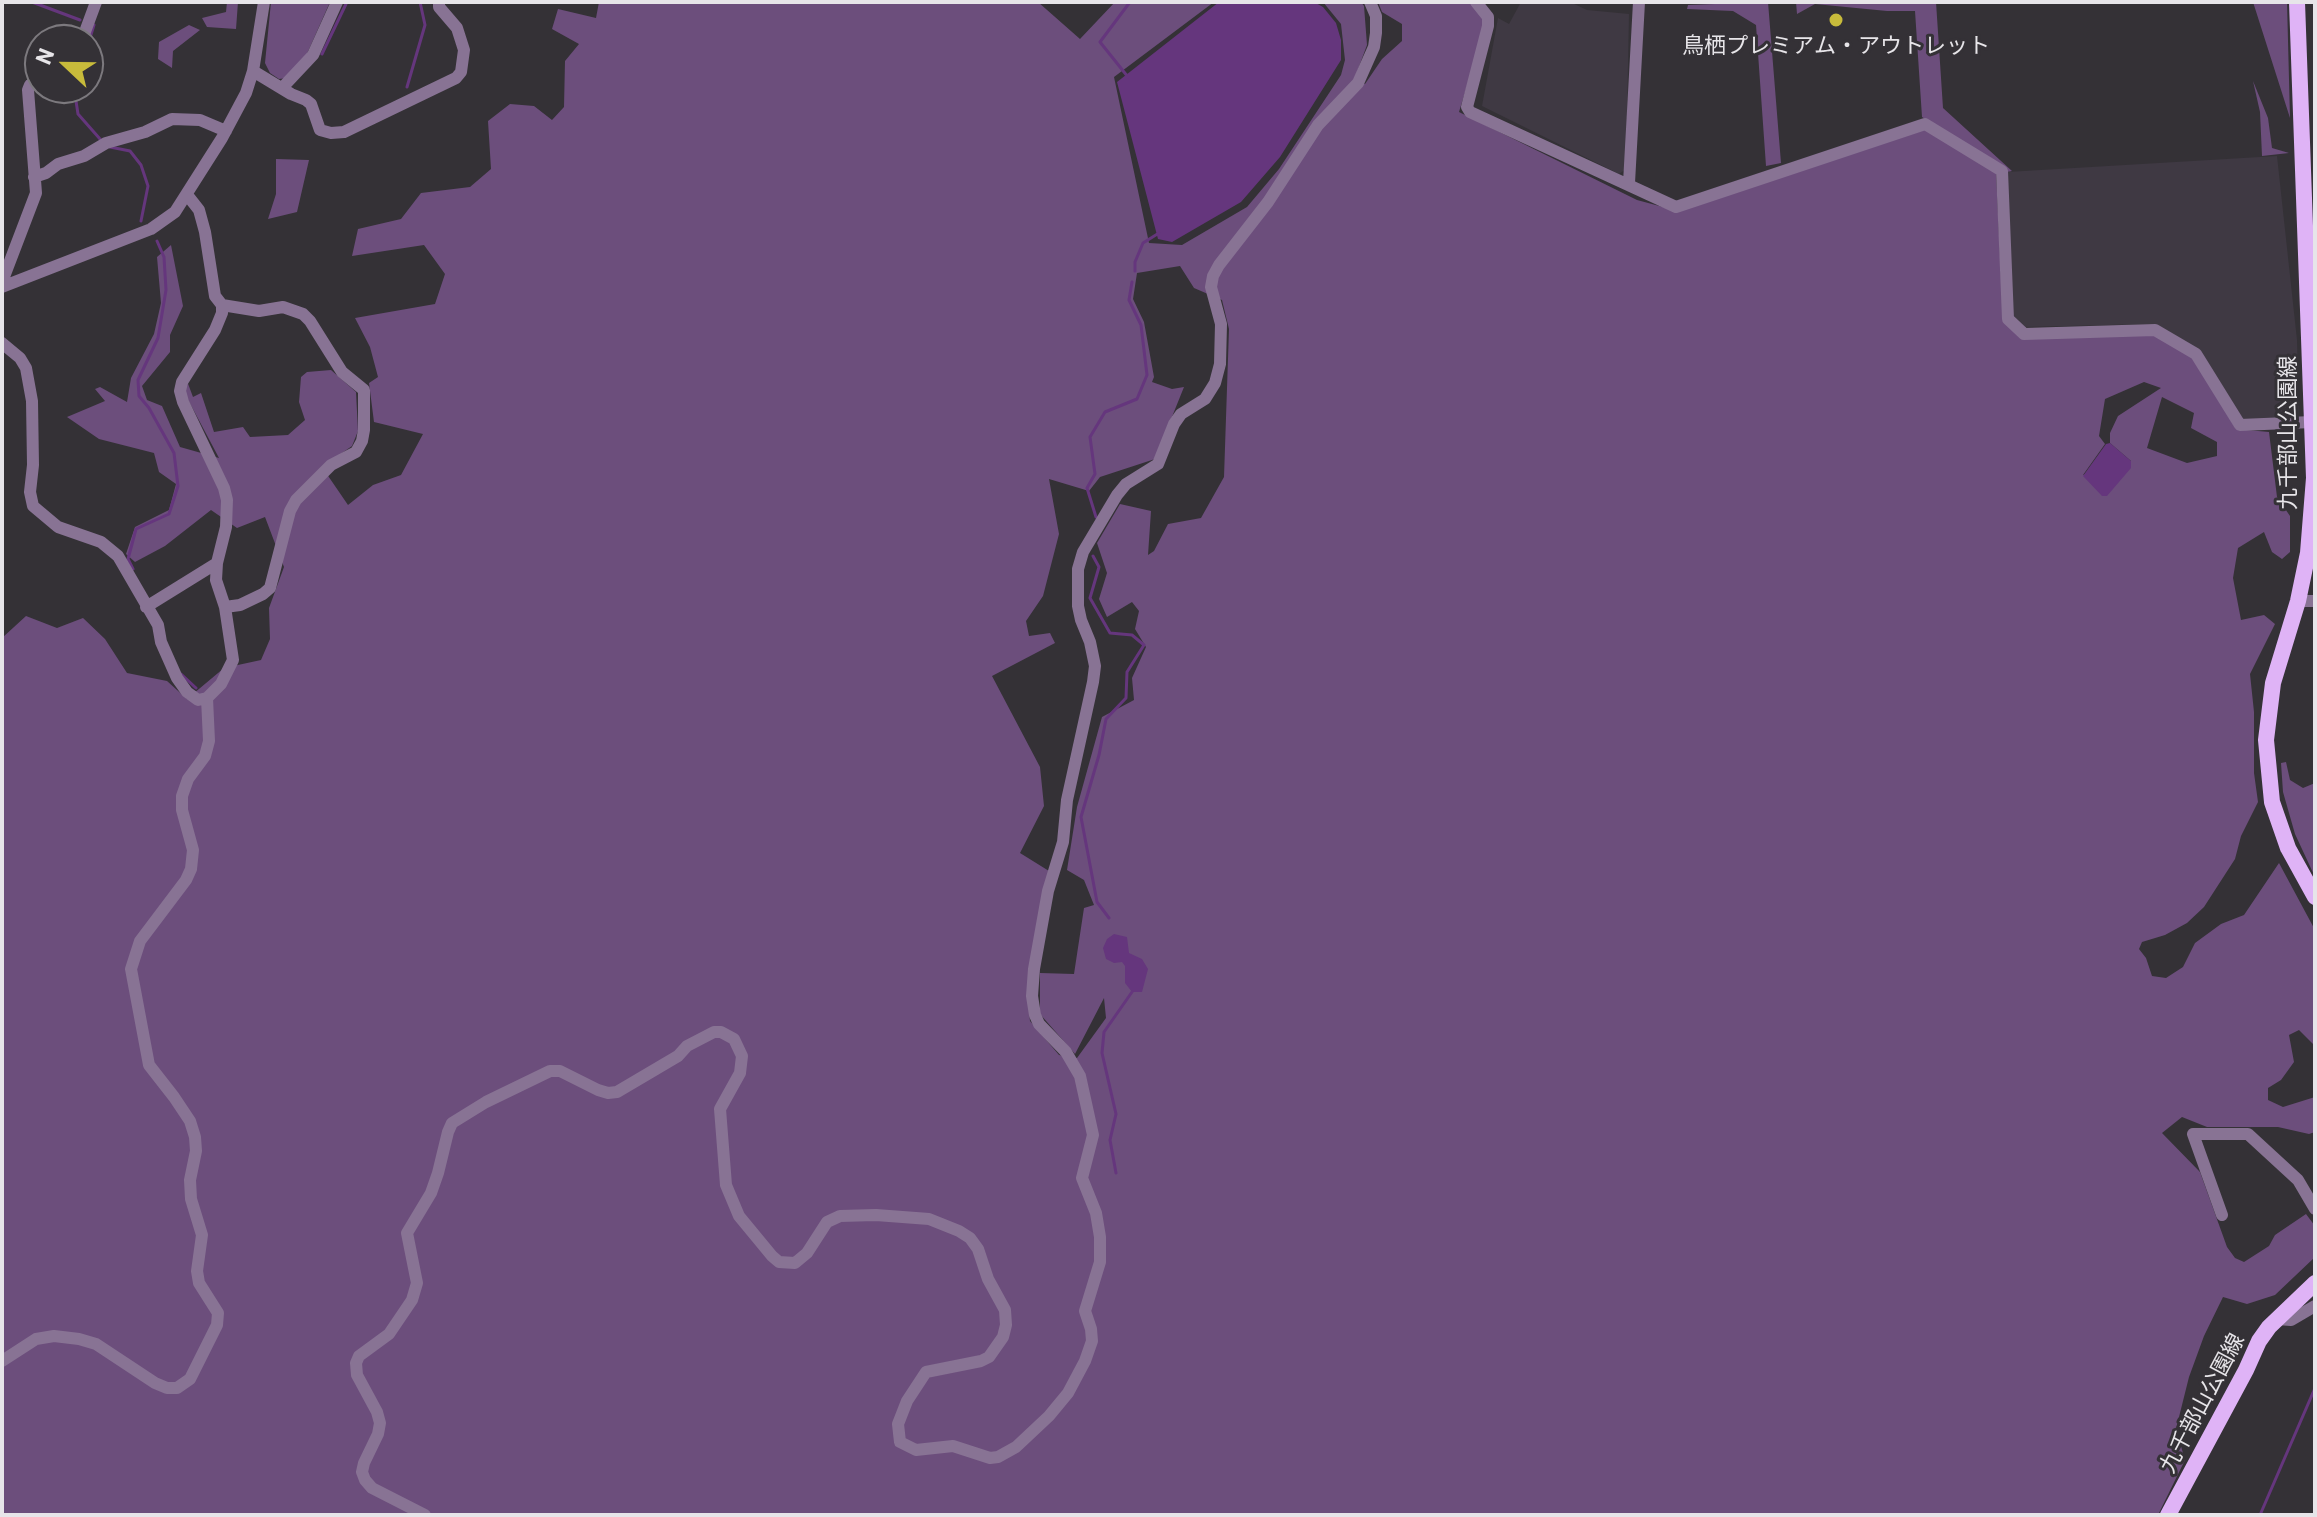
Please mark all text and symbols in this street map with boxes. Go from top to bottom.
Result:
marker: 鳥栖プレミアム・アウトレット [1827,11,1845,29]
north arrow [24,24,104,104]
place label: 鳥栖プレミアム・アウトレット [1682,33,1990,59]
text: N [29,44,58,67]
street label: 九千部山公園線 [2275,356,2301,510]
street label: 九千部山公園線 [2154,1329,2250,1477]

